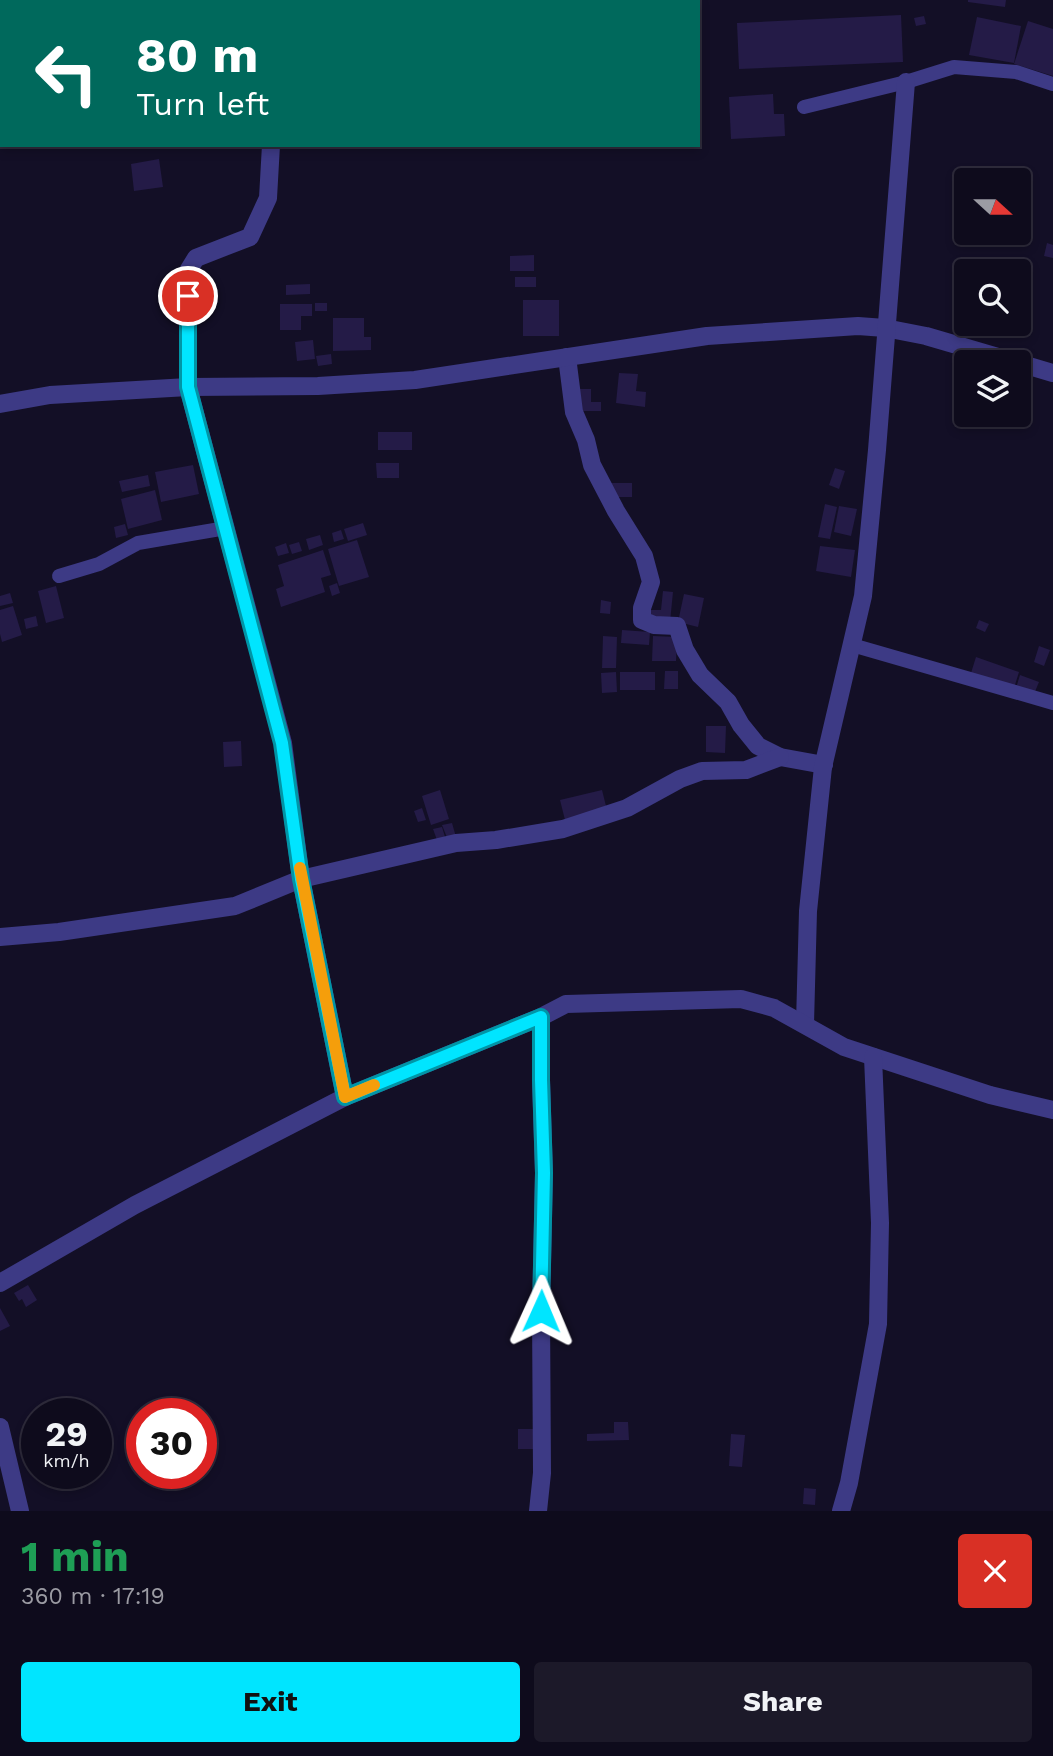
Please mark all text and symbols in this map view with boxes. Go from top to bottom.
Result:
text: 80 m [136,26,258,84]
icon: left [21,28,112,119]
text: Turn left [136,85,269,123]
north arrow [954,168,1031,245]
map controls [954,168,1031,427]
button: search [954,259,1031,336]
pin [158,266,218,326]
icon: arrive [169,277,207,315]
button: layers [954,350,1031,427]
position arrow [504,1274,578,1348]
speed limit sign: 30 [126,1398,217,1489]
text: 29 [45,1413,88,1455]
text: km/h [43,1450,90,1471]
text: 1 min [21,1532,129,1581]
button: close [958,1534,1032,1608]
text: 360 m · 17:19 [21,1583,165,1610]
button: Exit [21,1662,520,1742]
button: Share [534,1662,1032,1742]

